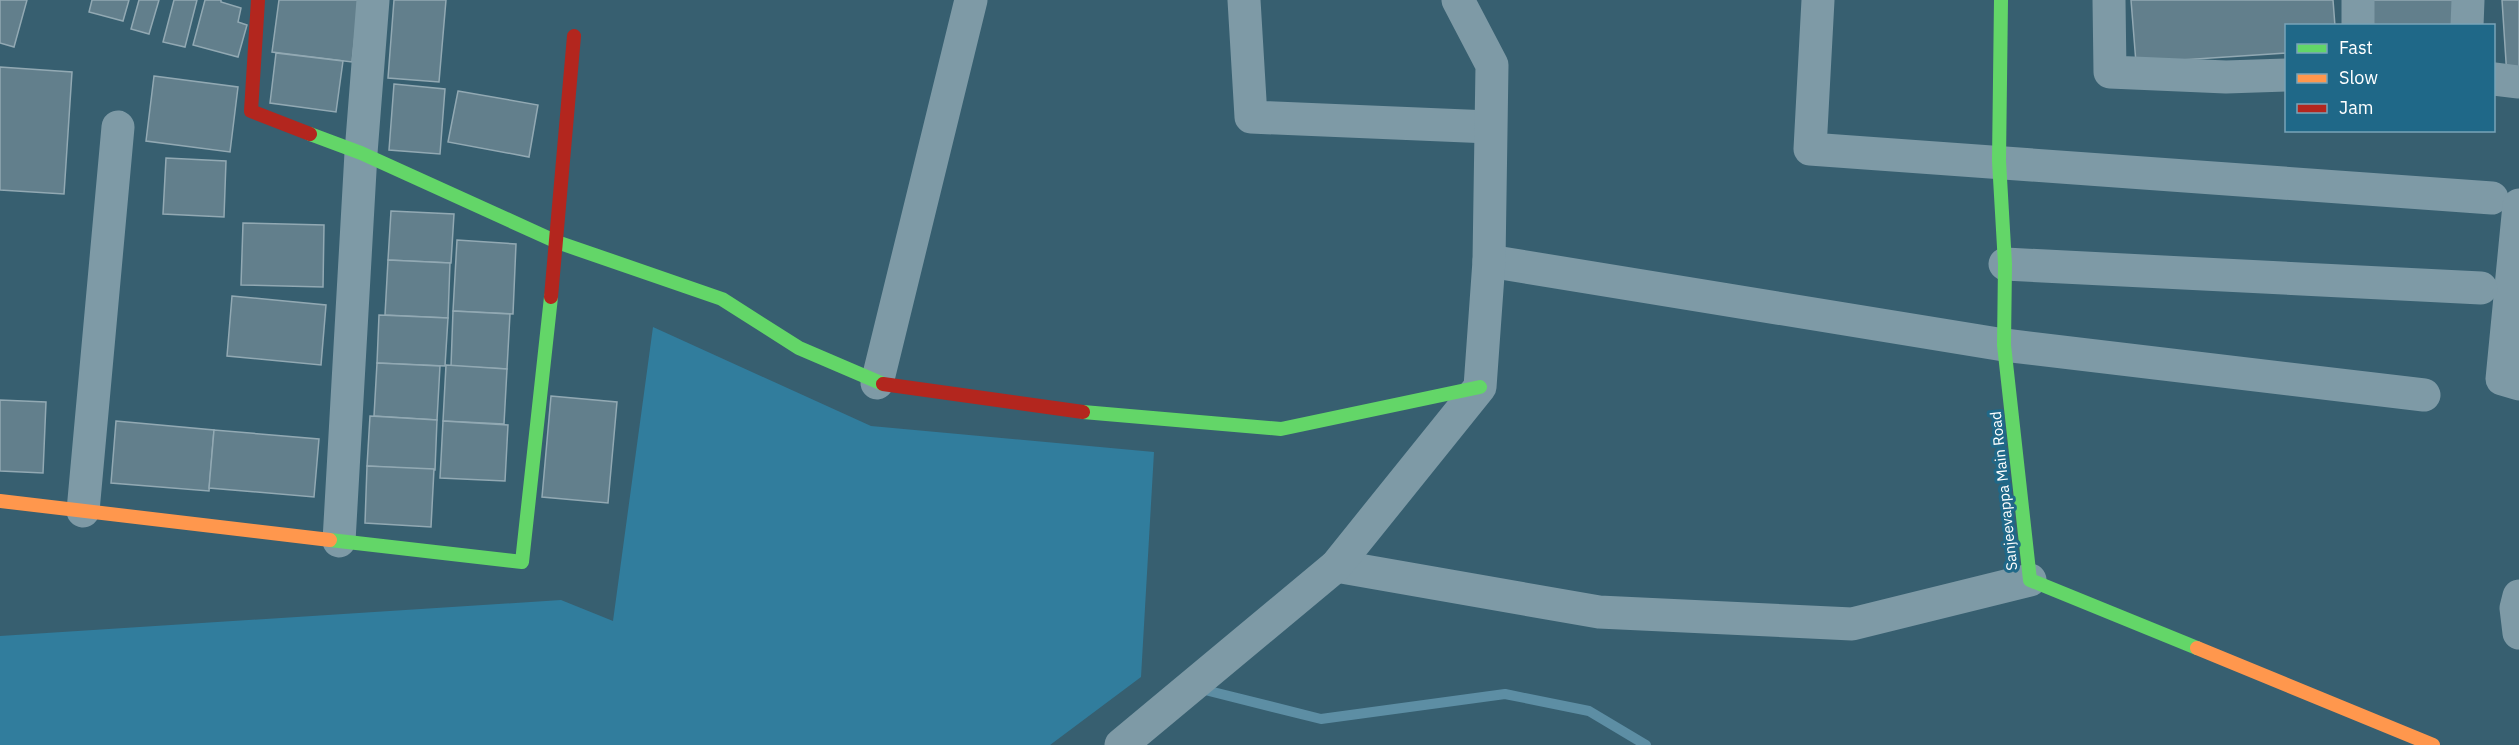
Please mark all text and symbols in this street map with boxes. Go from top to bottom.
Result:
legend [2285,24,2495,132]
text: Fast [2339,36,2373,59]
text: Slow [2339,66,2378,89]
text: Jam [2339,96,2374,119]
street label: Sanjeevappa Main Road [1986,410,2021,572]

